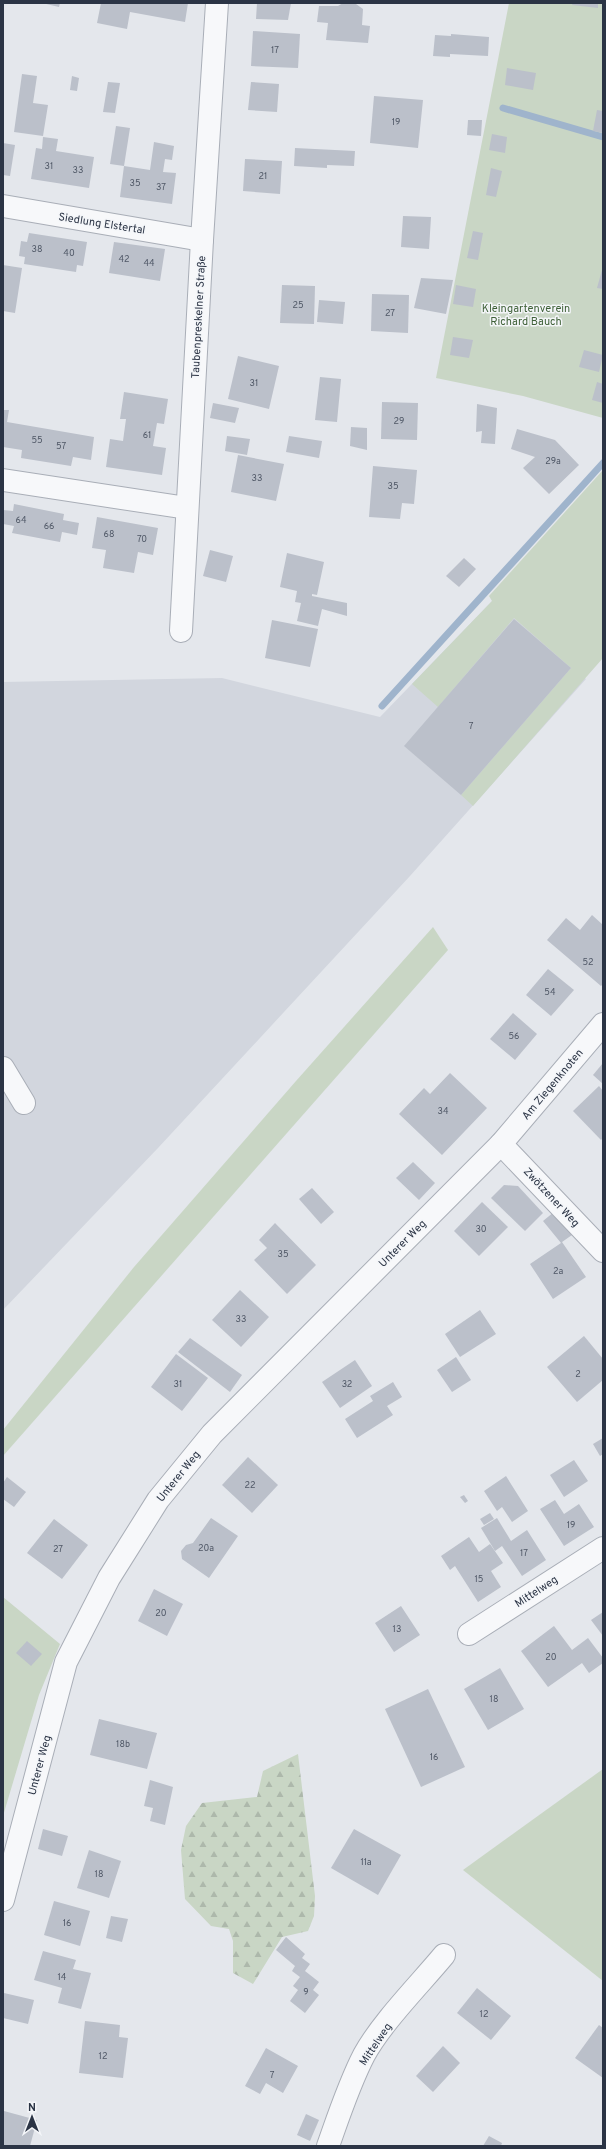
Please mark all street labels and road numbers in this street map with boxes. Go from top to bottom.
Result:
street label: Siedlung Elstertal [57,210,146,238]
street label: Taubenpreskelner Straße [189,255,209,379]
street label: Am Ziegenknoten [519,1046,587,1123]
street label: Zwötzener Weg [520,1165,582,1230]
street label: Unterer Weg [376,1217,429,1270]
street label: Unterer Weg [154,1448,204,1505]
street label: Mittelweg [512,1573,561,1611]
street label: Unterer Weg [25,1734,55,1797]
street label: Mittelweg [356,2021,395,2069]

